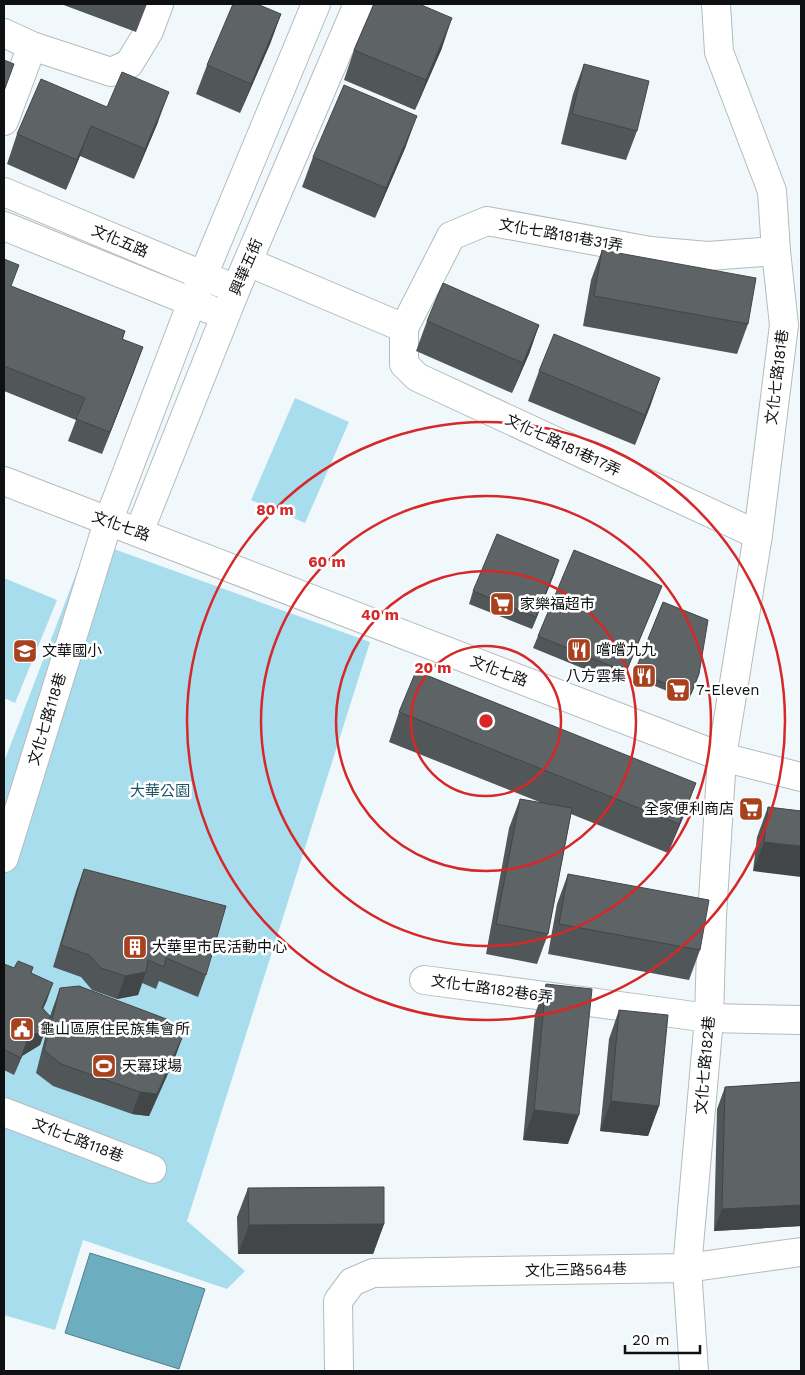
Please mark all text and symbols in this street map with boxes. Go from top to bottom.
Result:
street label: 文化七路181巷31弄 [498,215,624,255]
street label: 文化五路 [89,221,151,261]
street label: 興華五街 [226,236,266,298]
street label: 文化七路181巷 [762,328,792,426]
street label: 文化七路181巷17弄 [502,410,624,480]
text: 80 m [256,501,294,519]
street label: 文化七路 [90,507,152,545]
text: 60 m [308,553,346,571]
supermarket icon: 家樂福超市 [489,591,515,617]
place label: 家樂福超市 [520,595,595,613]
text: 40 m [361,606,399,624]
restaurant icon: 嚐嚐九九 [566,637,592,663]
school or university icon: 文華國小 [12,638,38,664]
place label: 嚐嚐九九 [596,641,656,659]
place label: 文華國小 [42,642,102,660]
street label: 文化七路 [468,652,530,690]
text: 20 m [414,659,452,677]
restaurant icon: 八方雲集 [631,663,657,689]
place label: 八方雲集 [566,667,626,685]
street label: 文化七路118巷 [24,670,70,768]
supermarket icon: 7-Eleven [665,677,691,703]
place label: 7-Eleven [696,681,760,699]
centre of rings [477,712,495,730]
park label: 大華公園 [130,782,190,800]
supermarket icon: 全家便利商店 [738,796,764,822]
place label: 全家便利商店 [644,800,734,818]
building icon: 大華里市民活動中心 [122,934,148,960]
place label: 大華里市民活動中心 [152,938,287,956]
street label: 文化七路182巷6弄 [430,972,554,1006]
street label: 文化七路182巷 [692,1015,718,1115]
public building icon: 龜山區原住民族集會所 [9,1016,35,1042]
place label: 龜山區原住民族集會所 [40,1020,190,1038]
sports icon: 天冪球場 [91,1053,117,1079]
place label: 天冪球場 [122,1057,182,1075]
street label: 文化七路118巷 [30,1114,126,1166]
street label: 文化三路564巷 [525,1260,627,1280]
scale bar [625,1322,700,1354]
text: 20 m [632,1331,670,1349]

